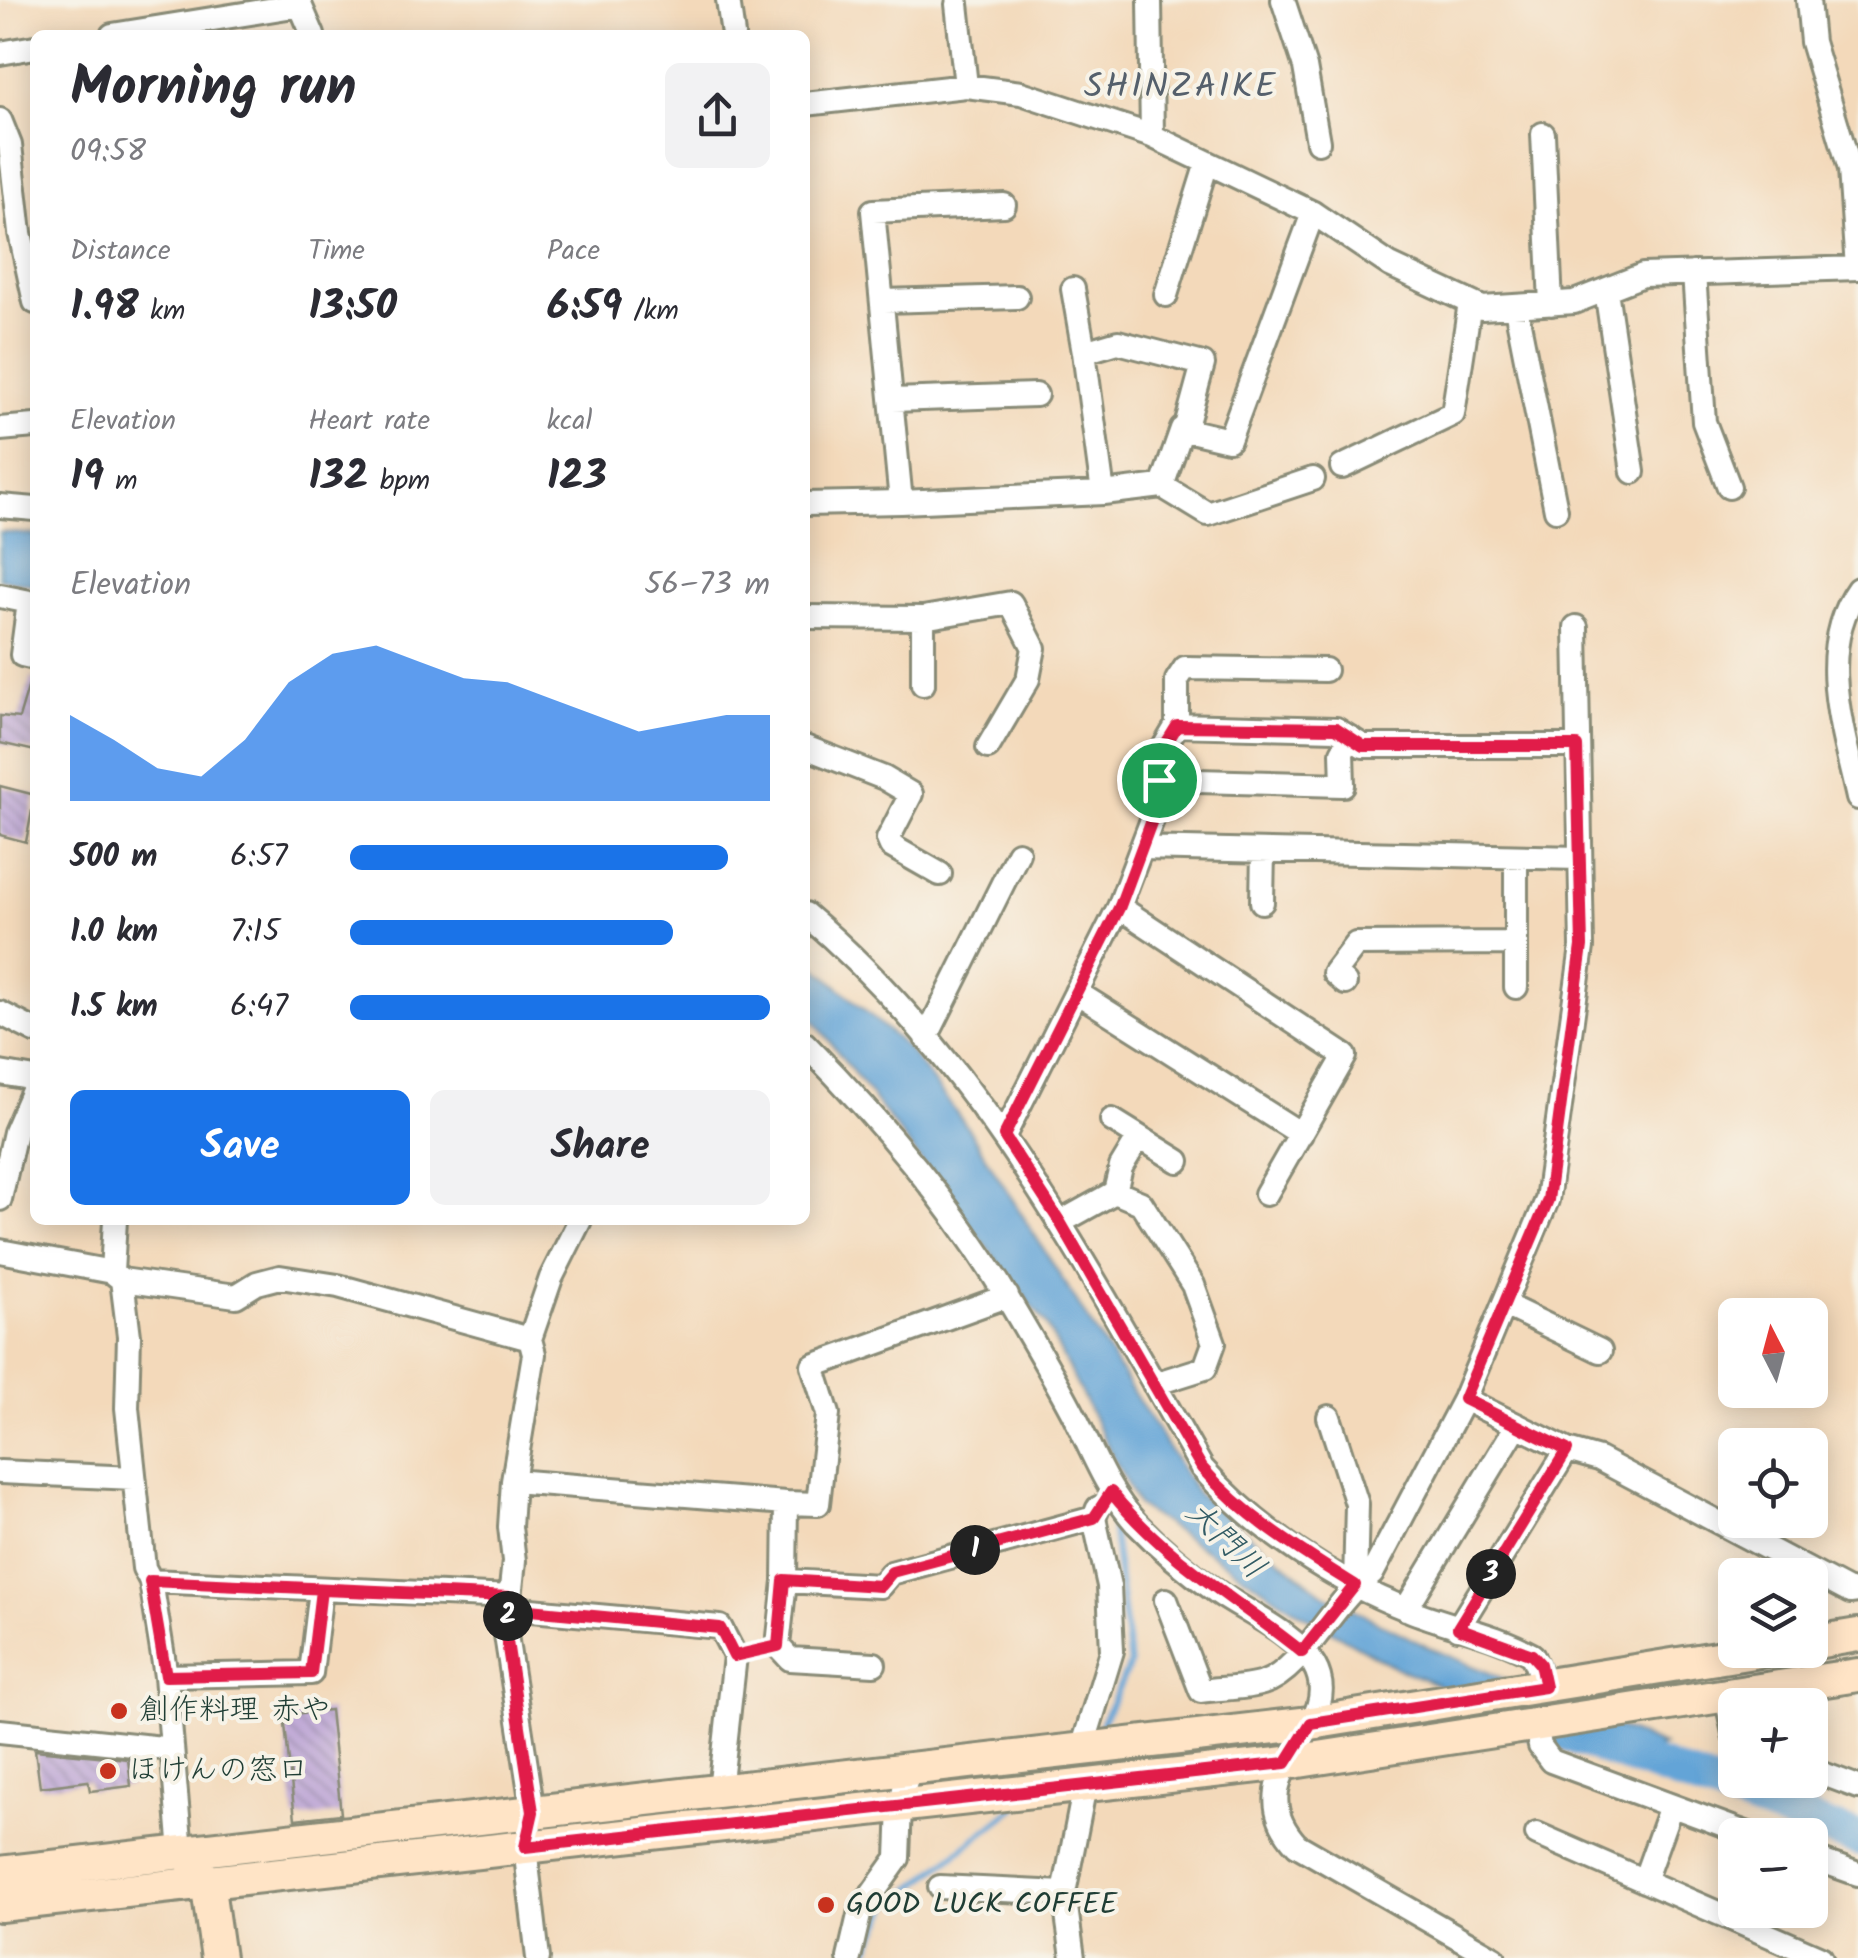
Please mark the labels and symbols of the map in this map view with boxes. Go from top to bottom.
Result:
district label: SHINZAIKE [1084,60,1278,116]
pin [1117,738,1202,823]
north arrow [1718,1298,1828,1408]
water label: 大門川 [1173,1489,1277,1593]
pin: 1 [950,1525,1000,1575]
pin: 3 [1466,1549,1516,1599]
pin: 2 [483,1591,533,1641]
place label: 創作料理 赤や [139,1687,331,1735]
marker: 創作料理 赤や [108,1700,130,1722]
place label: ほけんの窓口 [128,1747,308,1795]
marker: ほけんの窓口 [97,1760,119,1782]
place label: GOOD LUCK COFFEE [846,1881,1119,1929]
marker: GOOD LUCK COFFEE [815,1894,837,1916]

